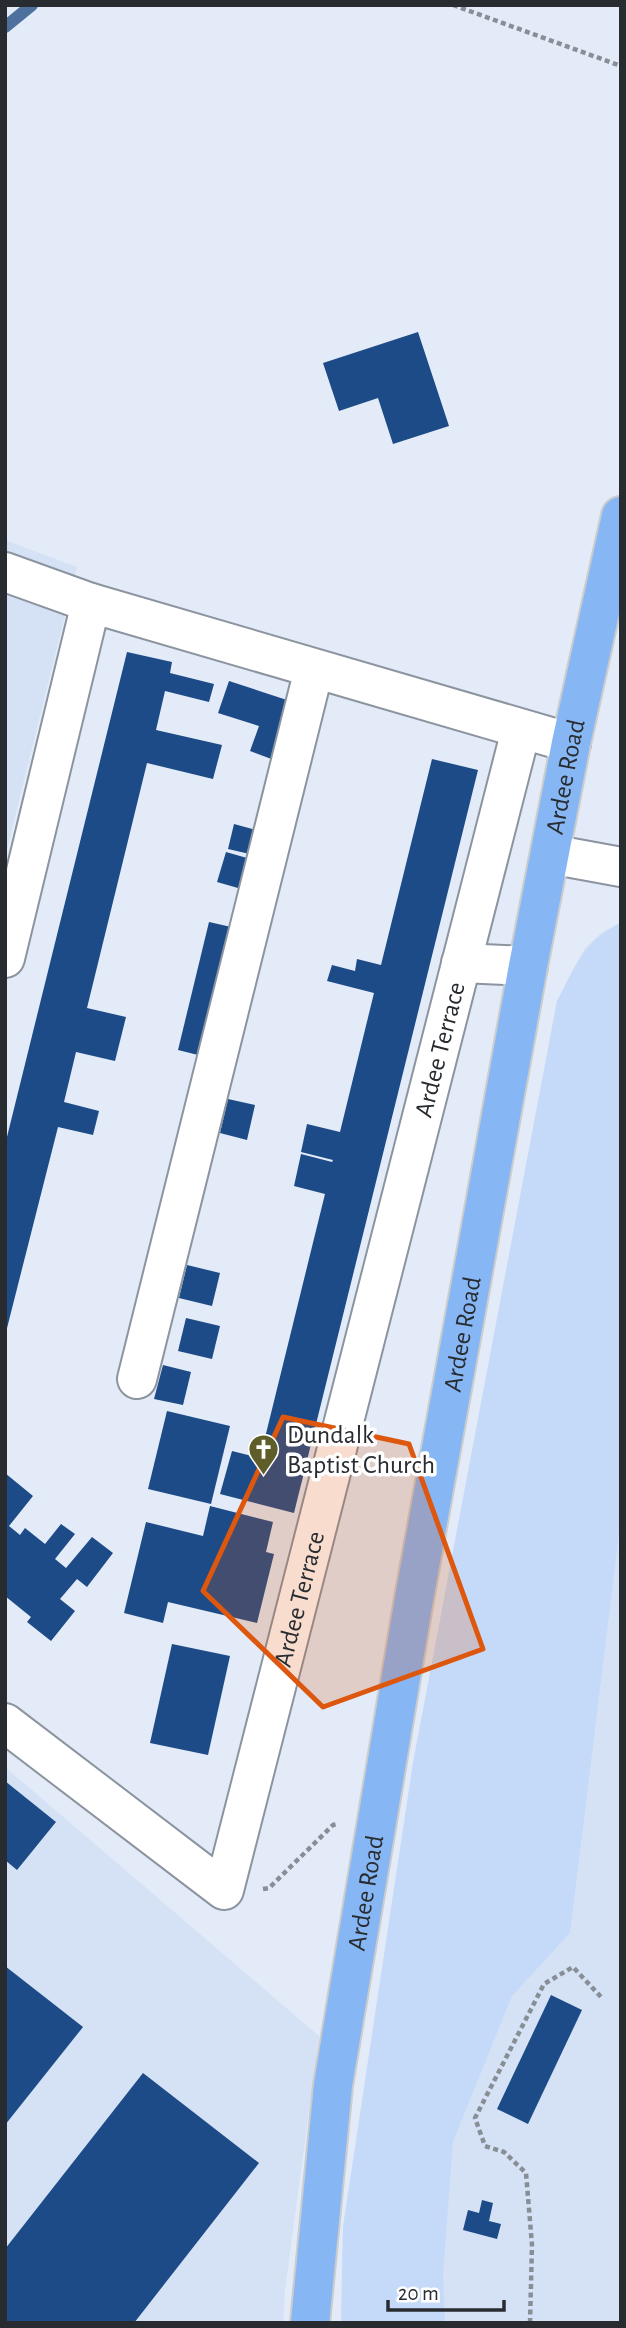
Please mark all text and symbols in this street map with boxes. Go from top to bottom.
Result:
street label: Ardee Road [542,717,590,836]
street label: Ardee Terrace [410,979,470,1120]
street label: Ardee Road [440,1275,486,1394]
place label: Dundalk Baptist Church [287,1422,435,1478]
church icon: Dundalk Baptist Church [247,1432,281,1476]
street label: Ardee Terrace [270,1529,329,1669]
street label: Ardee Road [344,1833,388,1953]
scale bar [388,2268,504,2312]
text: 20 m [398,2283,439,2304]

